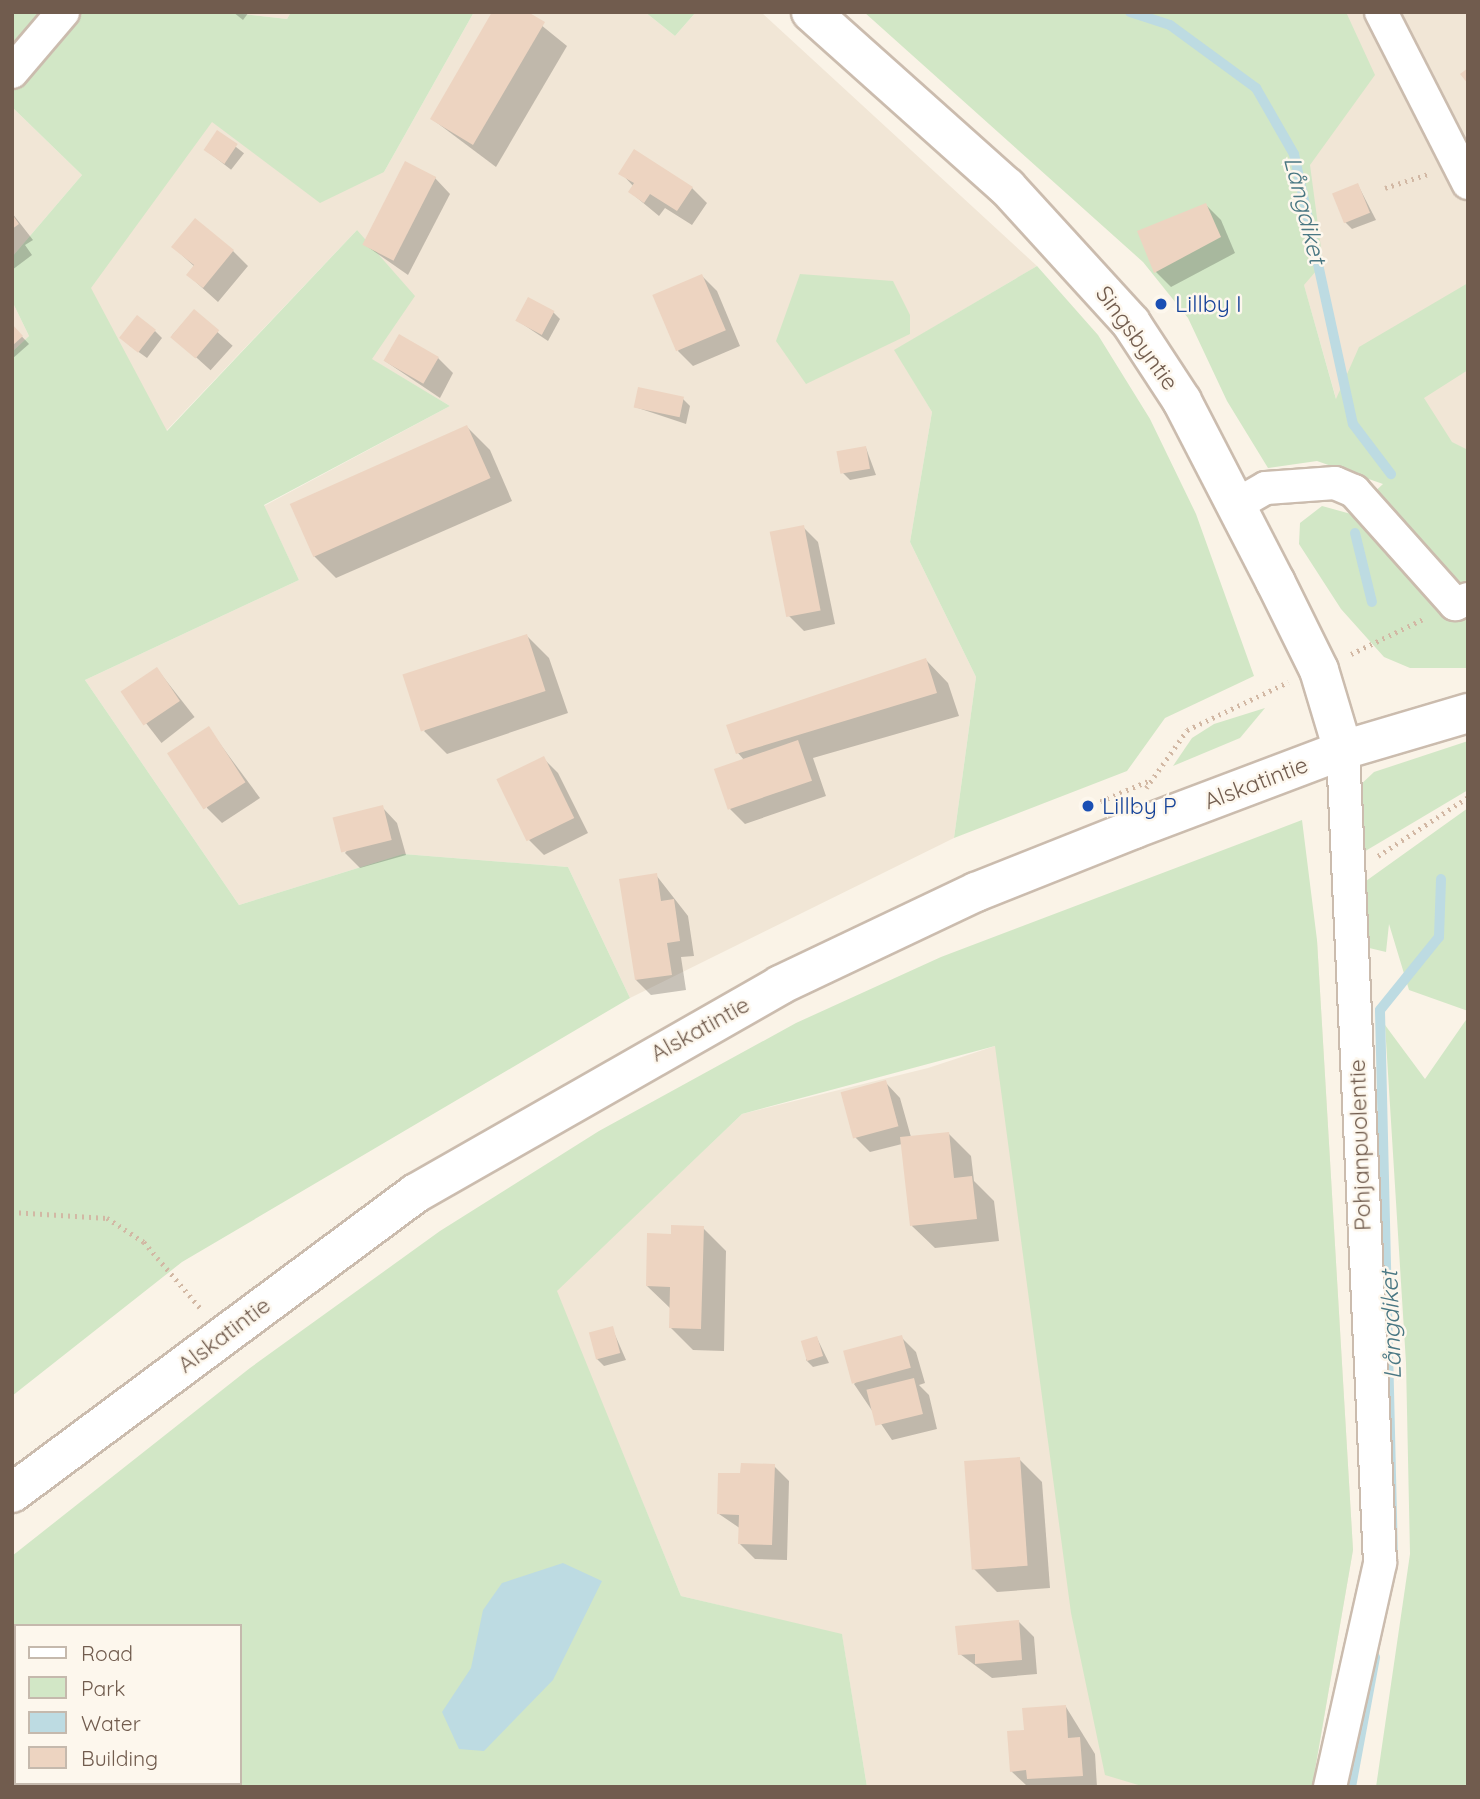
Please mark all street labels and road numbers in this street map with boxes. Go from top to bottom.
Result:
street label: Singsbyntie [1090,281,1184,395]
street label: Alskatintie [1200,751,1312,815]
street label: Alskatintie [646,991,754,1067]
street label: Pohjanpuolentie [1343,1059,1377,1231]
street label: Alskatintie [172,1291,276,1379]

